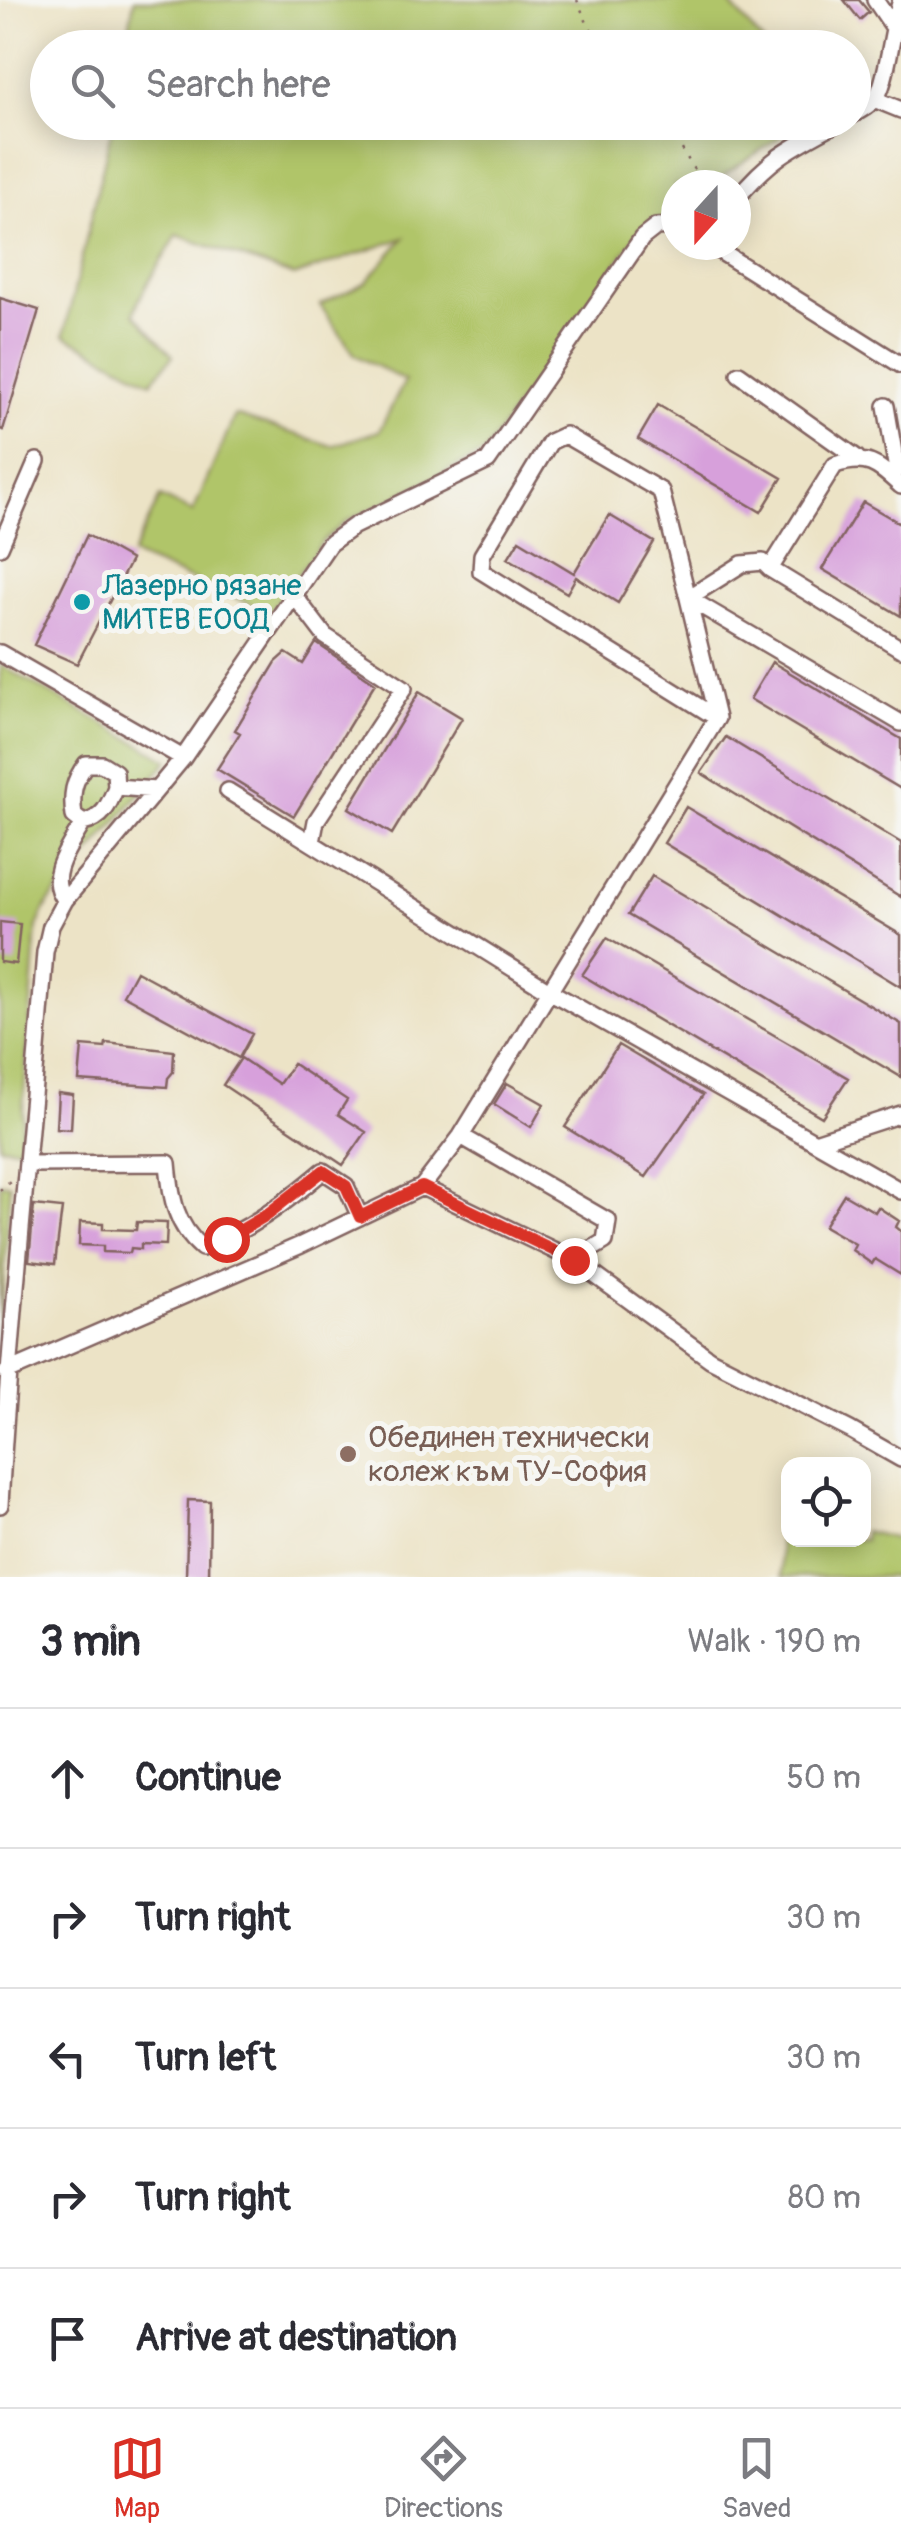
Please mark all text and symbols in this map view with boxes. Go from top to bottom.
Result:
search box [30,30,871,140]
icon: search [65,58,120,113]
text: Search here [145,61,331,109]
north arrow [661,170,751,260]
place label: Лазерно рязане МИТЕВ ЕООД [101,567,302,638]
marker: Лазерно рязане МИТЕВ ЕООД [71,591,93,613]
route start [204,1217,250,1263]
route end [552,1238,598,1284]
place label: Обединен технически колеж към ТУ-София [368,1419,649,1490]
marker: Обединен технически колеж към ТУ-София [337,1443,359,1465]
map controls [781,1457,871,1547]
button: locate [781,1457,871,1547]
text: 3 min [40,1616,141,1668]
text: Walk · 190 m [687,1622,861,1662]
icon: ahead [40,1751,95,1806]
text: Continue [135,1754,281,1802]
text: 50 m [786,1758,861,1798]
icon: right [40,1891,95,1946]
text: Turn right [135,1894,290,1942]
text: 30 m [786,1898,861,1938]
icon: left [40,2031,95,2086]
text: Turn left [135,2034,276,2082]
text: 30 m [786,2038,861,2078]
icon: right [40,2171,95,2226]
text: Turn right [135,2174,290,2222]
text: 80 m [788,2178,861,2218]
icon: arrive [40,2311,95,2366]
text: Arrive at destination [135,2314,457,2362]
tab: Map [110,2431,165,2526]
tab: Directions [384,2431,503,2526]
tab: Saved [722,2431,791,2526]

